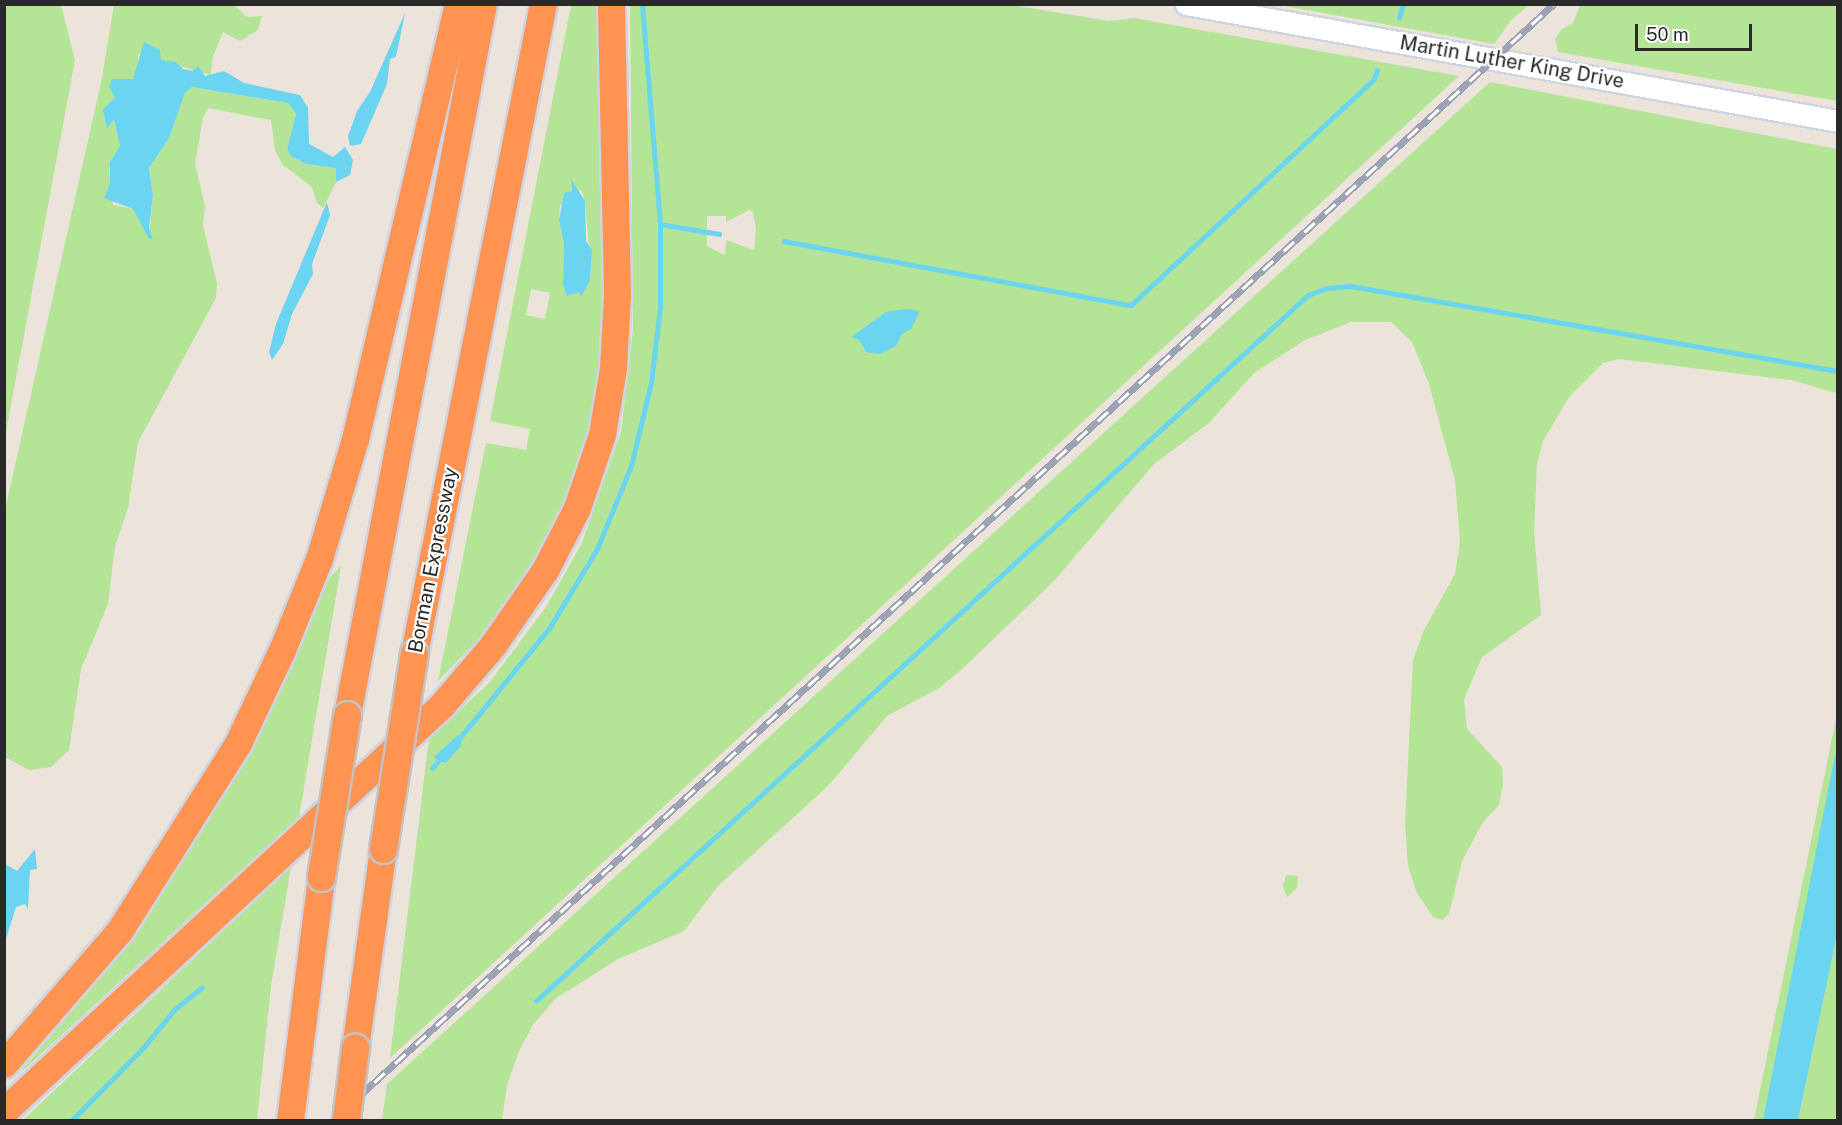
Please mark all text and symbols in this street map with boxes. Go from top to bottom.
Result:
scale bar [1638,12,1755,50]
text: 50 m [1646,24,1689,45]
street label: Martin Luther King Drive [1398,30,1626,94]
street label: Borman Expressway [403,465,463,655]

